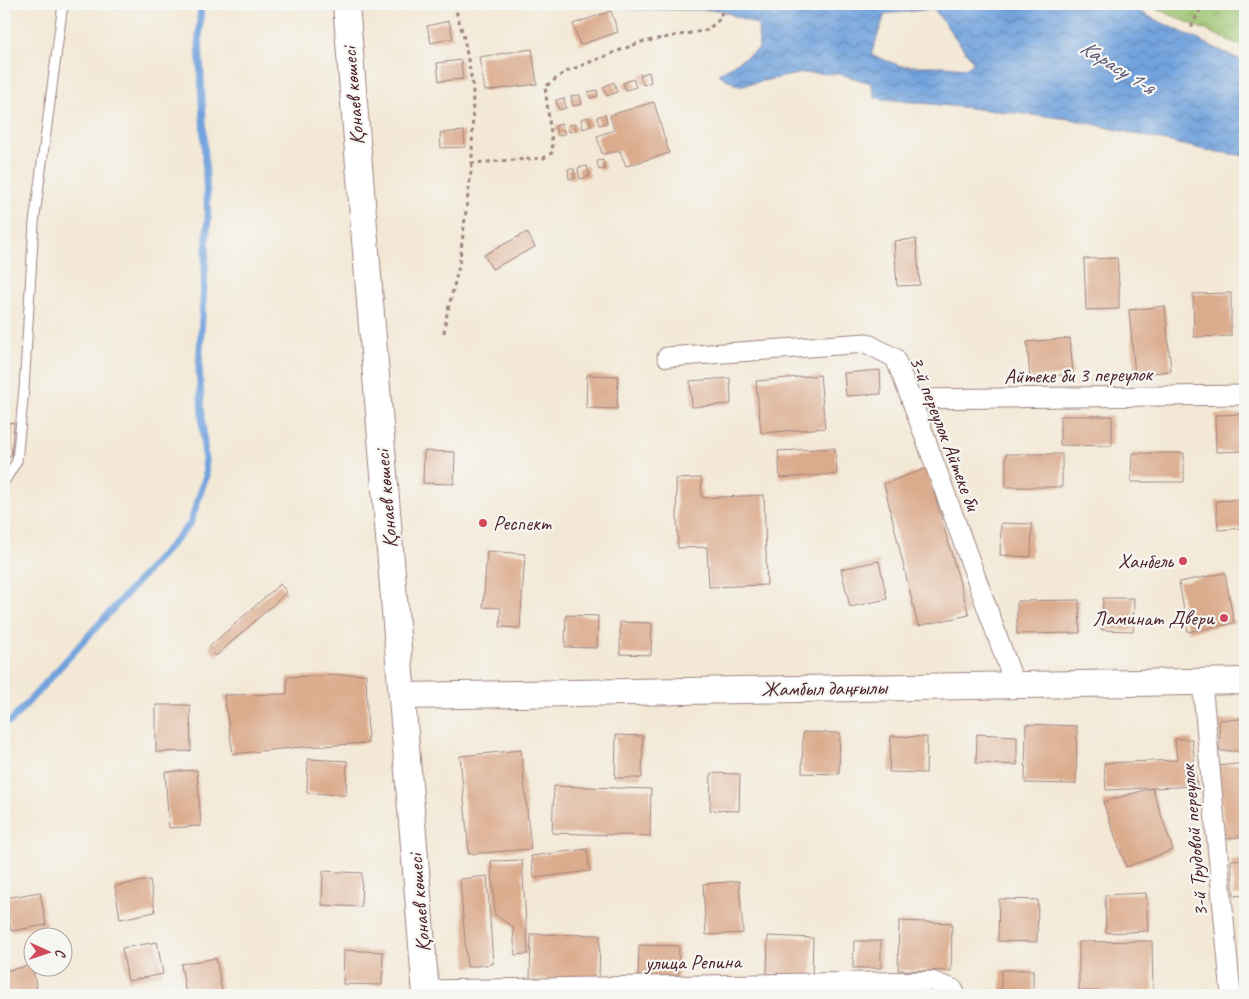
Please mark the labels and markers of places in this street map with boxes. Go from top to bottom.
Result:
place label: Респект [493,510,552,536]
marker: Респект [477,517,489,529]
place label: Ханбель [1118,548,1174,574]
marker: Ханбель [1177,555,1189,567]
place label: Ламинат Двери [1093,605,1216,631]
marker: Ламинат Двери [1218,612,1230,624]

